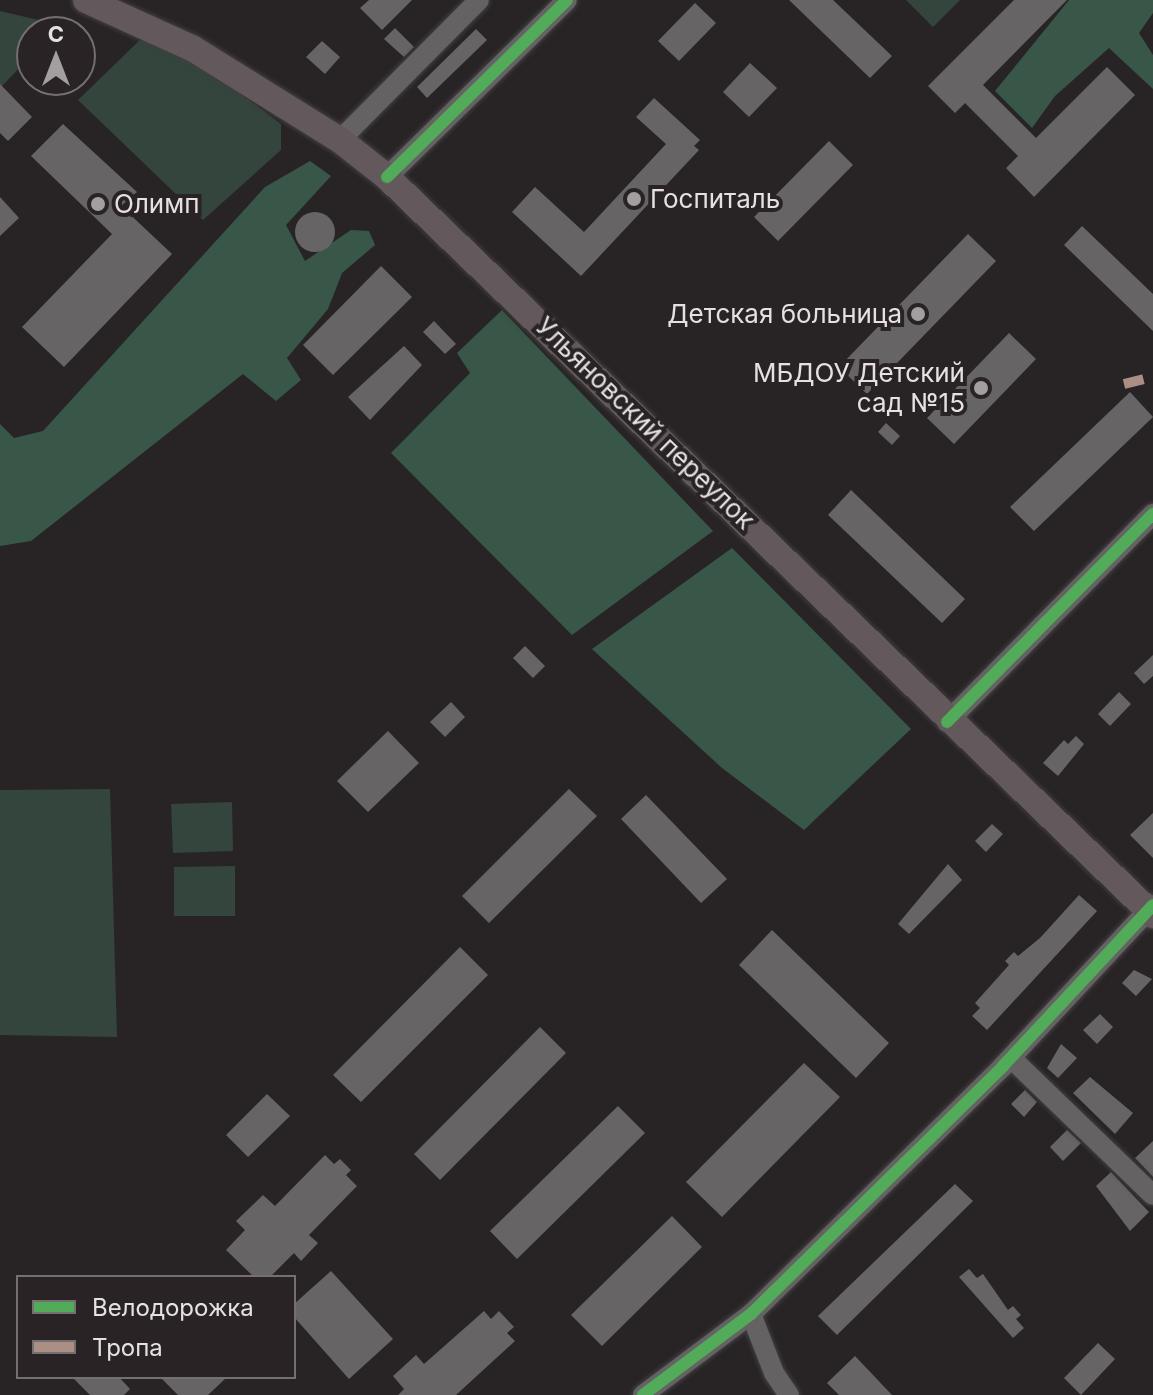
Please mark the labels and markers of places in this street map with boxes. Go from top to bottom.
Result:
place label: Госпиталь [650,183,780,215]
place label: Олимп [114,188,200,220]
marker: Госпиталь [625,190,643,208]
marker: Олимп [89,195,107,213]
place label: Детская больница [667,298,902,330]
marker: Детская больница [909,305,927,323]
place label: МБДОУ Детский сад №15 [753,357,965,418]
marker: МБДОУ Детский сад №15 [972,379,990,397]

